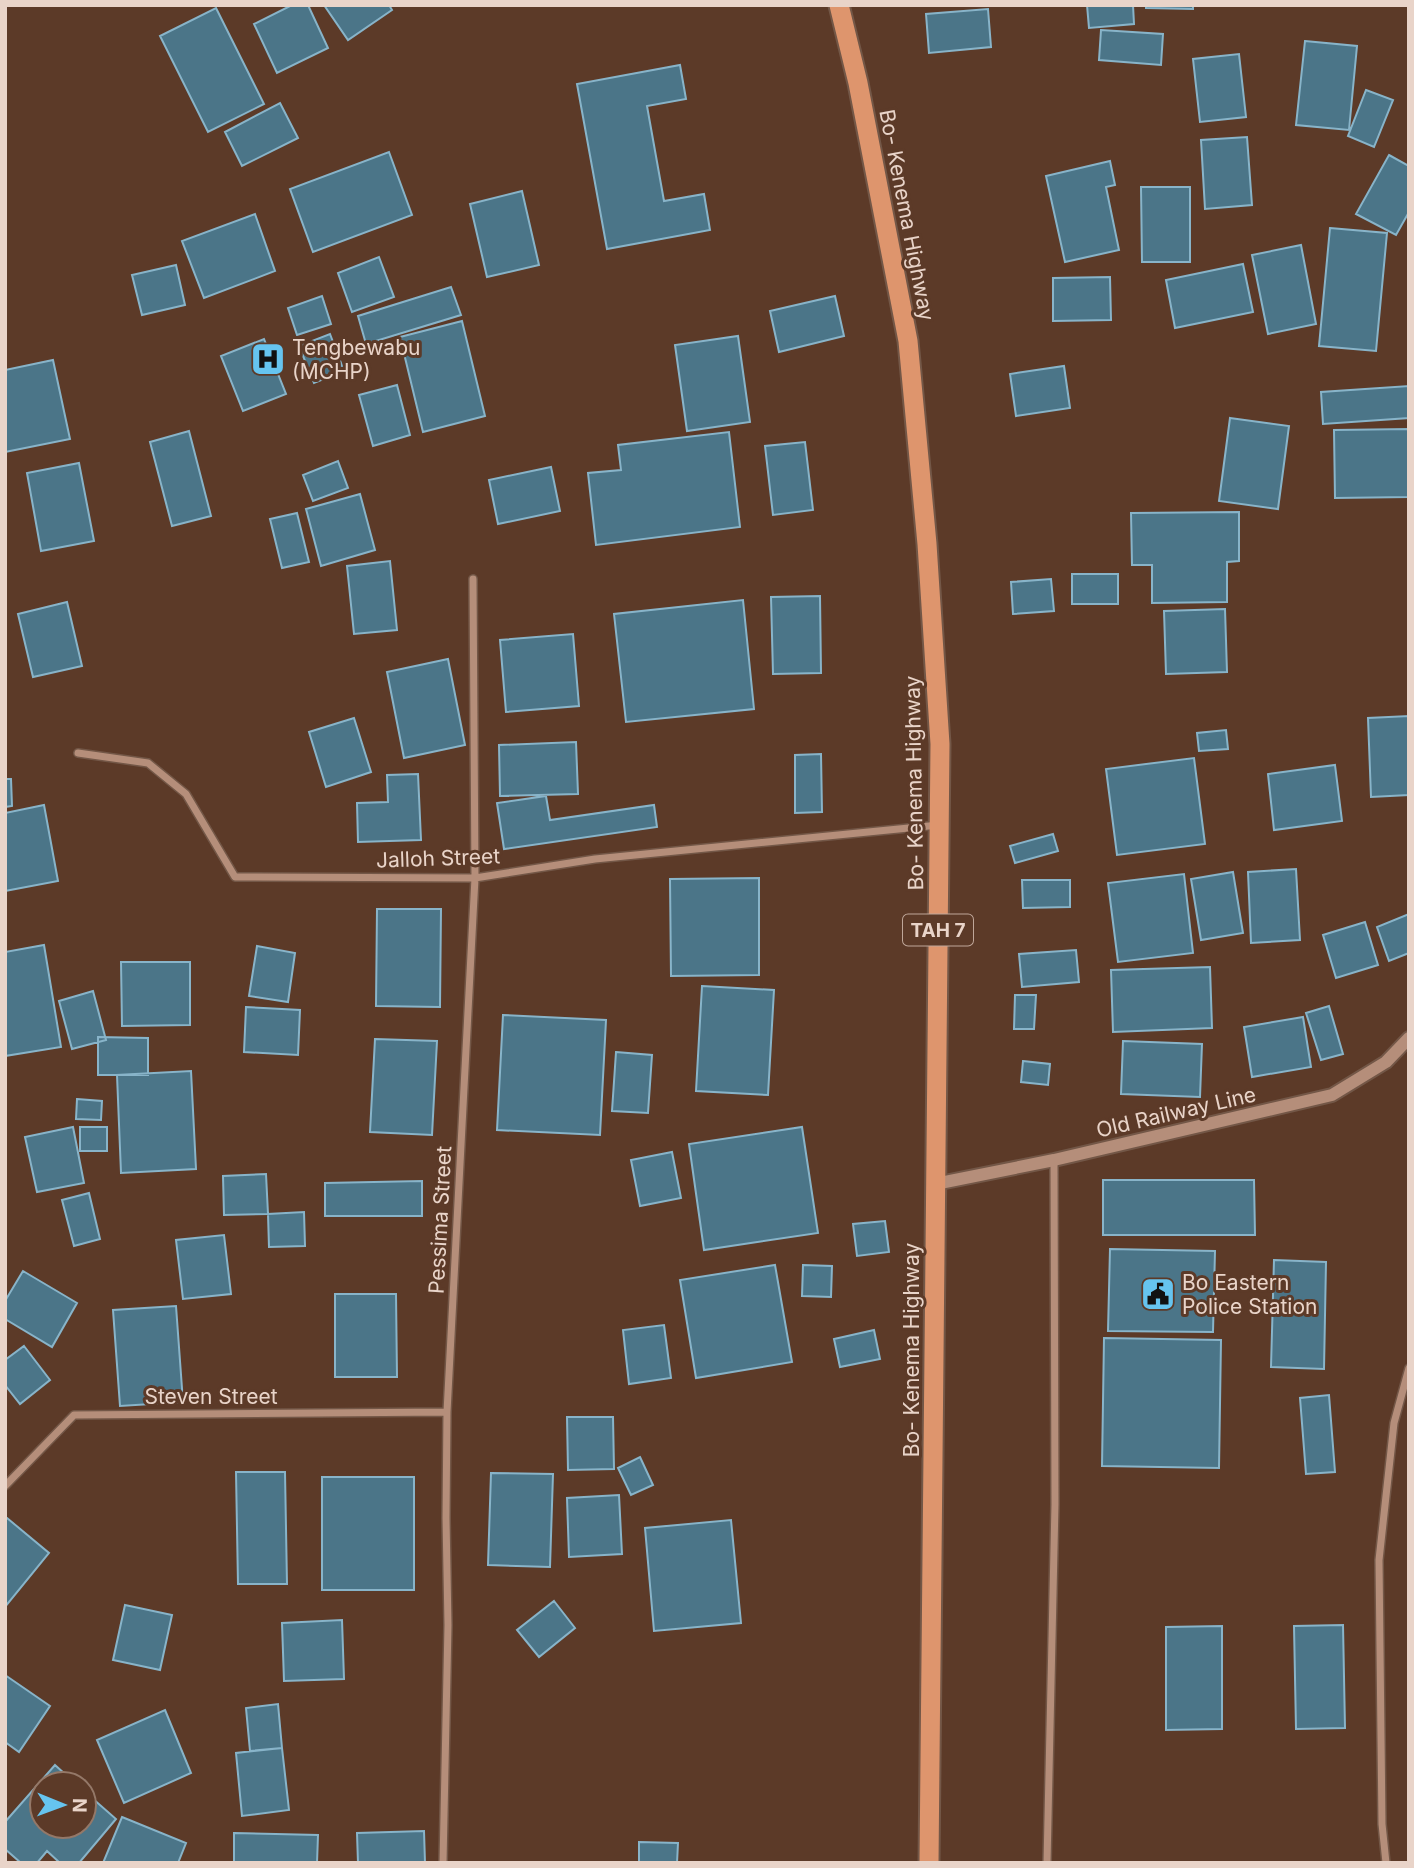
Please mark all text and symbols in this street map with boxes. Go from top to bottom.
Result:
street label: Bo- Kenema Highway [874,107,940,323]
place label: Tengbewabu (MCHP) [292,335,420,384]
hospital icon: Tengbewabu (MCHP) [249,340,287,378]
street label: Bo- Kenema Highway [900,675,928,891]
street label: Jalloh Street [376,843,501,873]
road number: TAH 7 [903,914,973,946]
street label: Old Railway Line [1094,1081,1258,1143]
street label: Pessima Street [424,1145,456,1295]
street label: Bo- Kenema Highway [899,1242,924,1457]
place label: Bo Eastern Police Station [1182,1270,1317,1319]
public building icon: Bo Eastern Police Station [1139,1275,1177,1313]
street label: Steven Street [144,1384,278,1409]
north arrow [28,1770,98,1840]
text: N [68,1798,91,1813]

